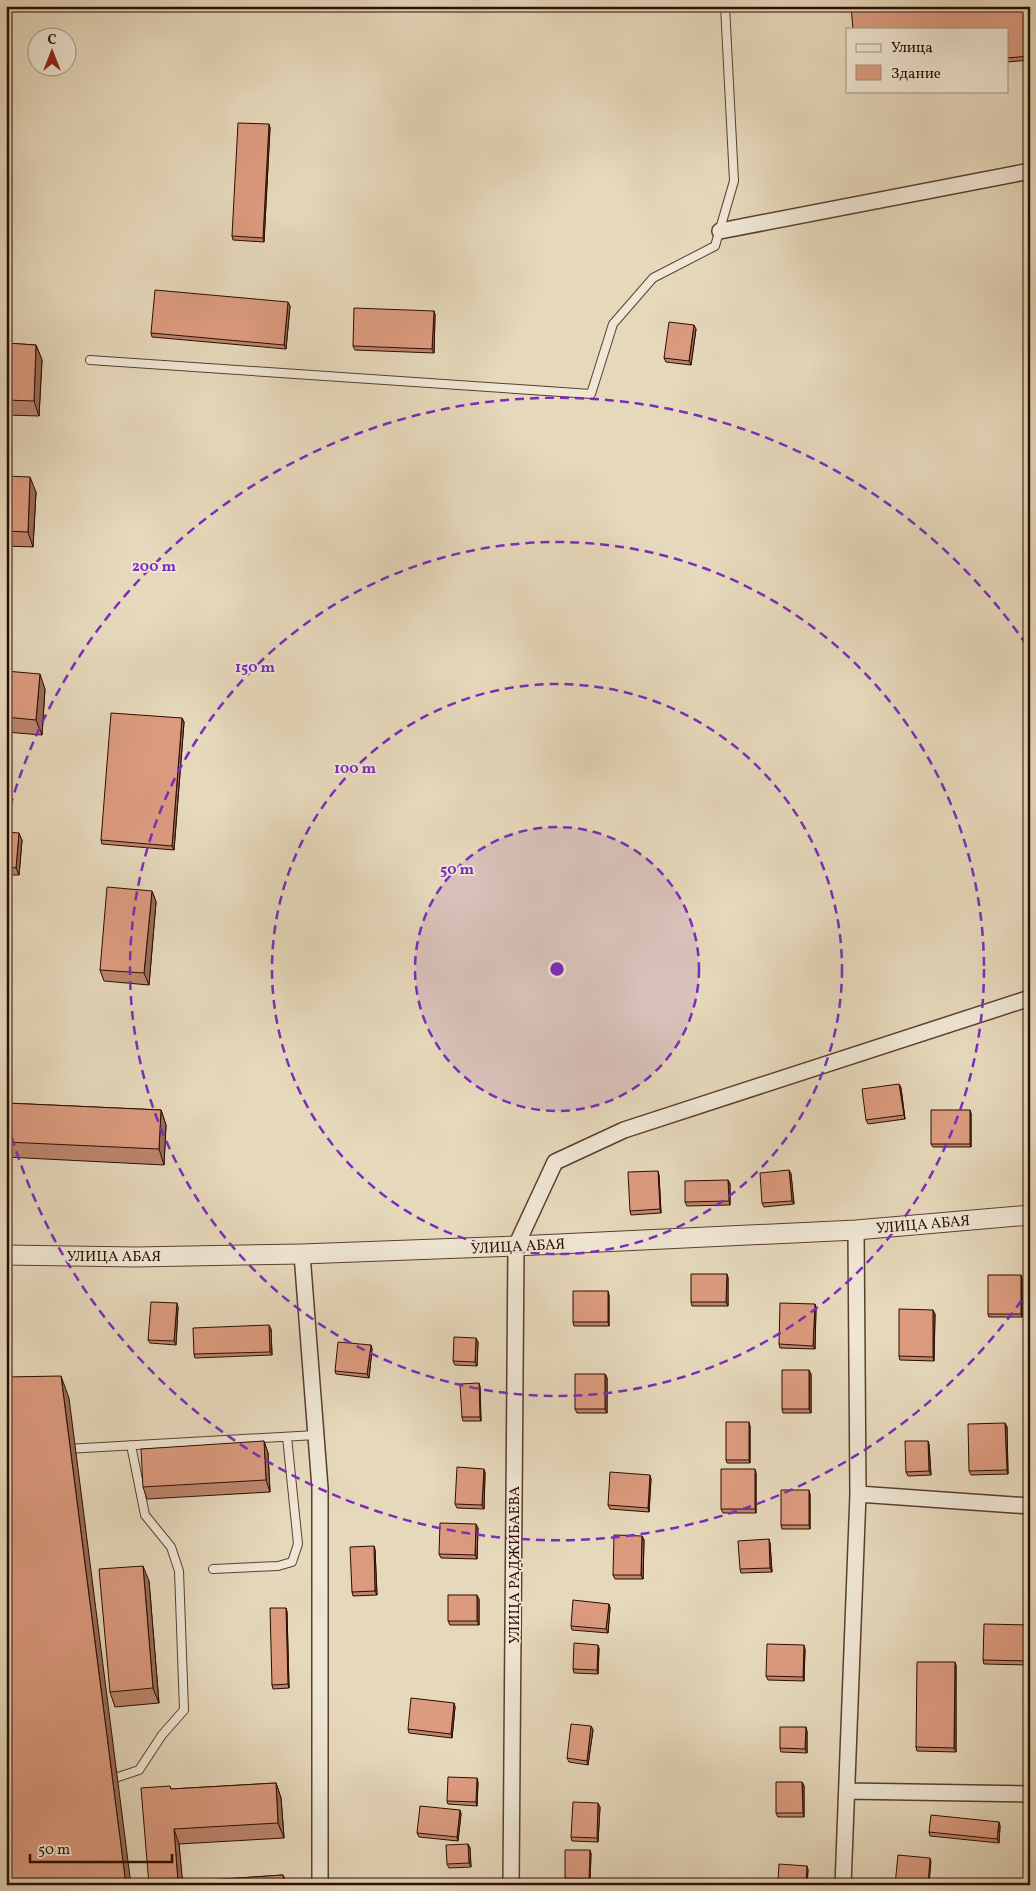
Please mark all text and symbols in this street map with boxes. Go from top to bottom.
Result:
north arrow [28,28,78,78]
legend [846,28,1008,92]
text: С [47,31,57,50]
text: Улица [891,38,933,59]
text: Здание [891,64,941,85]
text: 200 m [132,557,176,578]
text: 150 m [235,658,275,679]
text: 100 m [334,759,377,780]
text: 50 m [440,860,474,881]
centre of rings [548,960,566,978]
street label: УЛИЦА АБАЯ [875,1211,971,1240]
street label: УЛИЦА АБАЯ [470,1235,566,1260]
street label: УЛИЦА АБАЯ [67,1247,161,1268]
street label: УЛИЦА РАДЖИБАЕВА [505,1486,526,1644]
scale bar [30,1831,172,1863]
text: 50 m [38,1840,70,1861]

